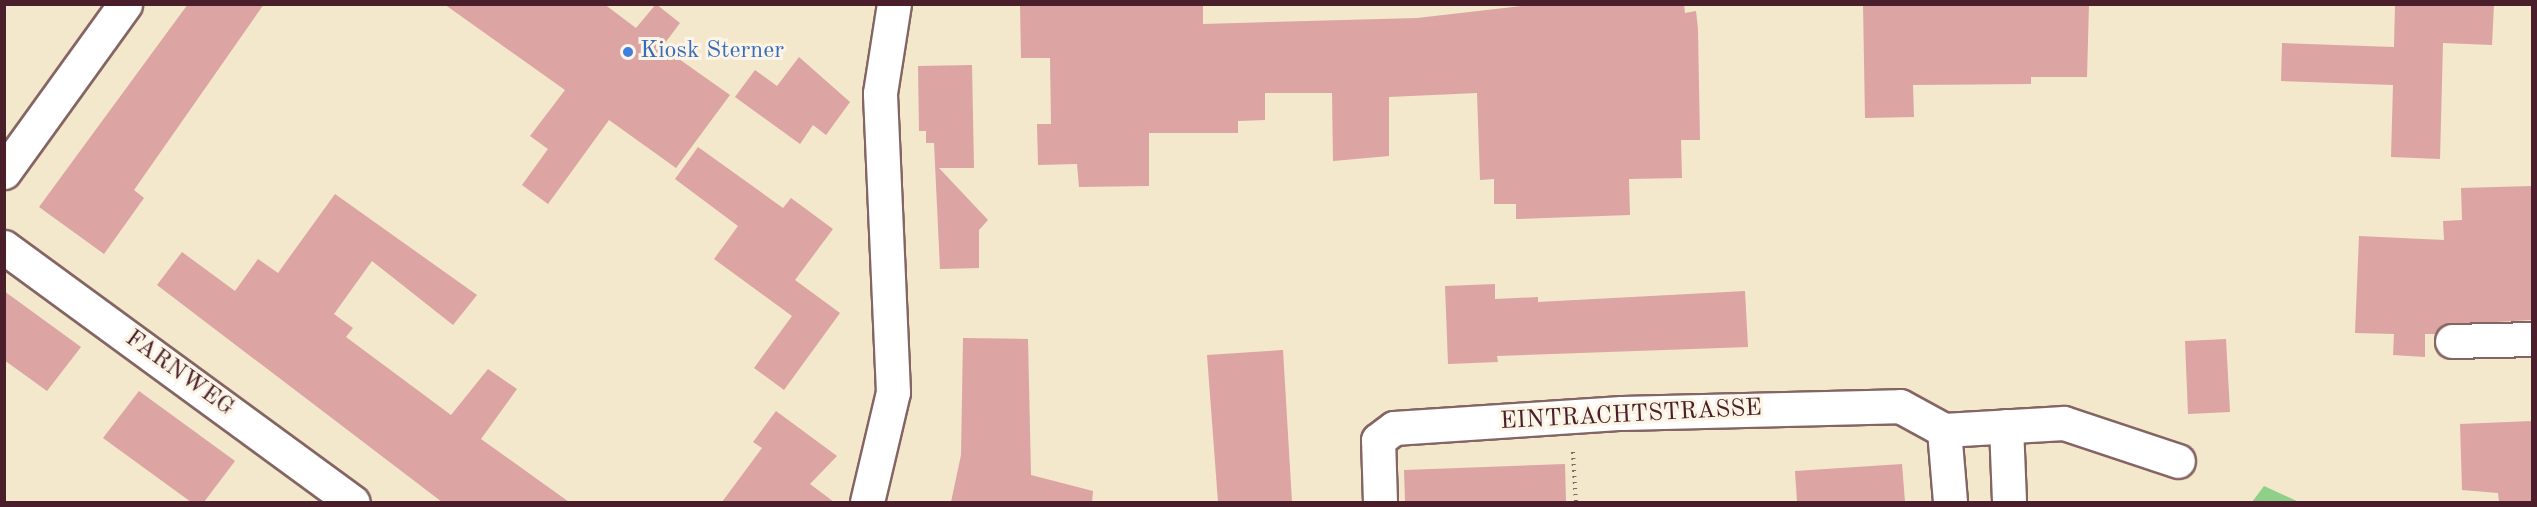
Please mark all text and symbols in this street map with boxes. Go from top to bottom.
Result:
place label: Kiosk Sterner [640,38,784,66]
marker: Kiosk Sterner [621,45,635,59]
street label: FARNWEG [119,325,239,423]
street label: EINTRACHTSTRASSE [1499,395,1763,437]

